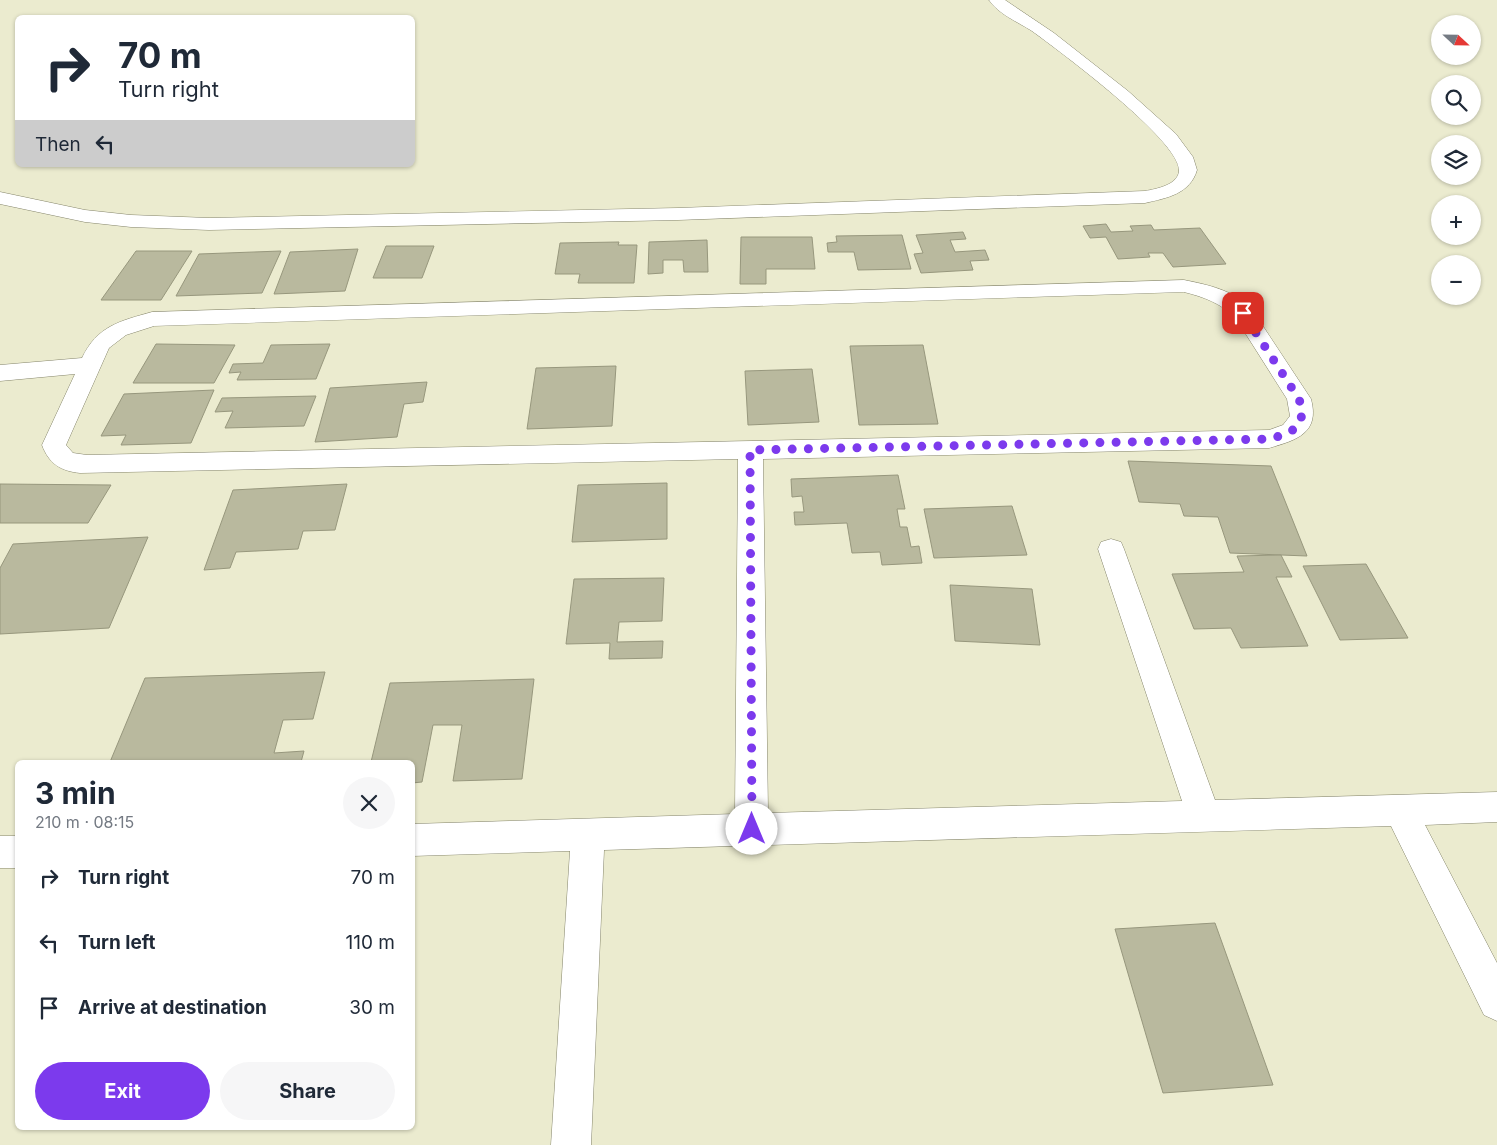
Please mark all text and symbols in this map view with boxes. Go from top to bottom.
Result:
north arrow [1431,15,1481,65]
map controls [1431,15,1481,305]
text: 70 m [118,34,202,76]
icon: right [35,35,100,100]
button: search [1431,75,1481,125]
text: Turn right [118,76,219,102]
icon: left [91,130,119,158]
text: Then [35,133,81,156]
button: layers [1431,135,1481,185]
button: + [1431,195,1481,245]
button: − [1431,255,1481,305]
pin [1222,292,1264,334]
icon: arrive [1229,299,1257,327]
text: 3 min [35,775,116,811]
button: close [343,777,395,829]
position arrow [725,802,777,854]
text: 210 m · 08:15 [35,812,134,832]
icon: right [35,864,63,892]
text: Turn right [78,866,169,889]
text: 70 m [351,866,395,889]
icon: left [35,929,63,957]
text: Turn left [78,931,156,954]
text: 110 m [346,931,395,954]
icon: arrive [35,994,63,1022]
text: Arrive at destination [78,996,267,1019]
text: 30 m [349,996,395,1019]
button: Exit [35,1062,210,1120]
button: Share [220,1062,395,1120]

